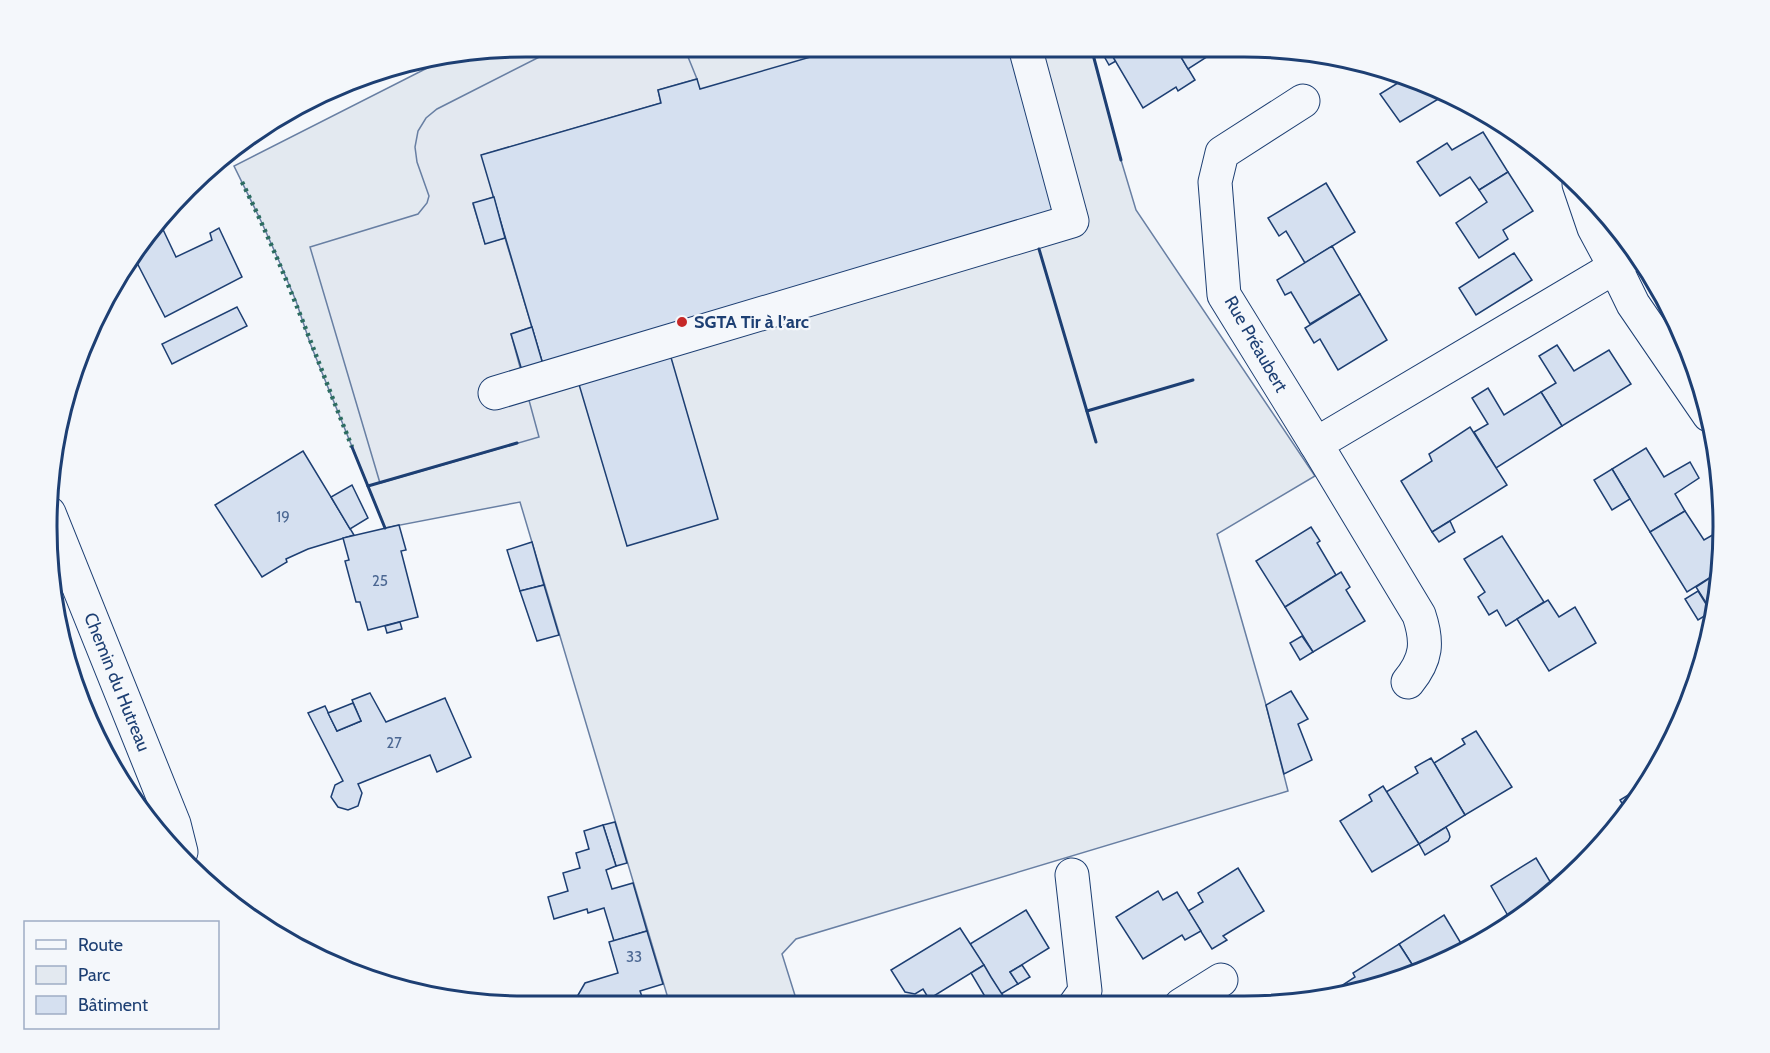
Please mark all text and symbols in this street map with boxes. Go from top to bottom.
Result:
street label: Rue Préaubert [1220,292,1292,396]
place label: SGTA Tir à l’arc [694,311,809,333]
marker: SGTA Tir à l’arc [675,315,689,329]
house number: 19 [276,508,290,526]
house number: 25 [372,572,388,590]
street label: Chemin du Hutreau [79,609,155,755]
house number: 27 [386,734,402,752]
legend [24,921,219,1029]
text: Route [78,934,123,956]
house number: 33 [626,948,642,966]
text: Parc [78,964,110,986]
text: Bâtiment [78,994,148,1016]

